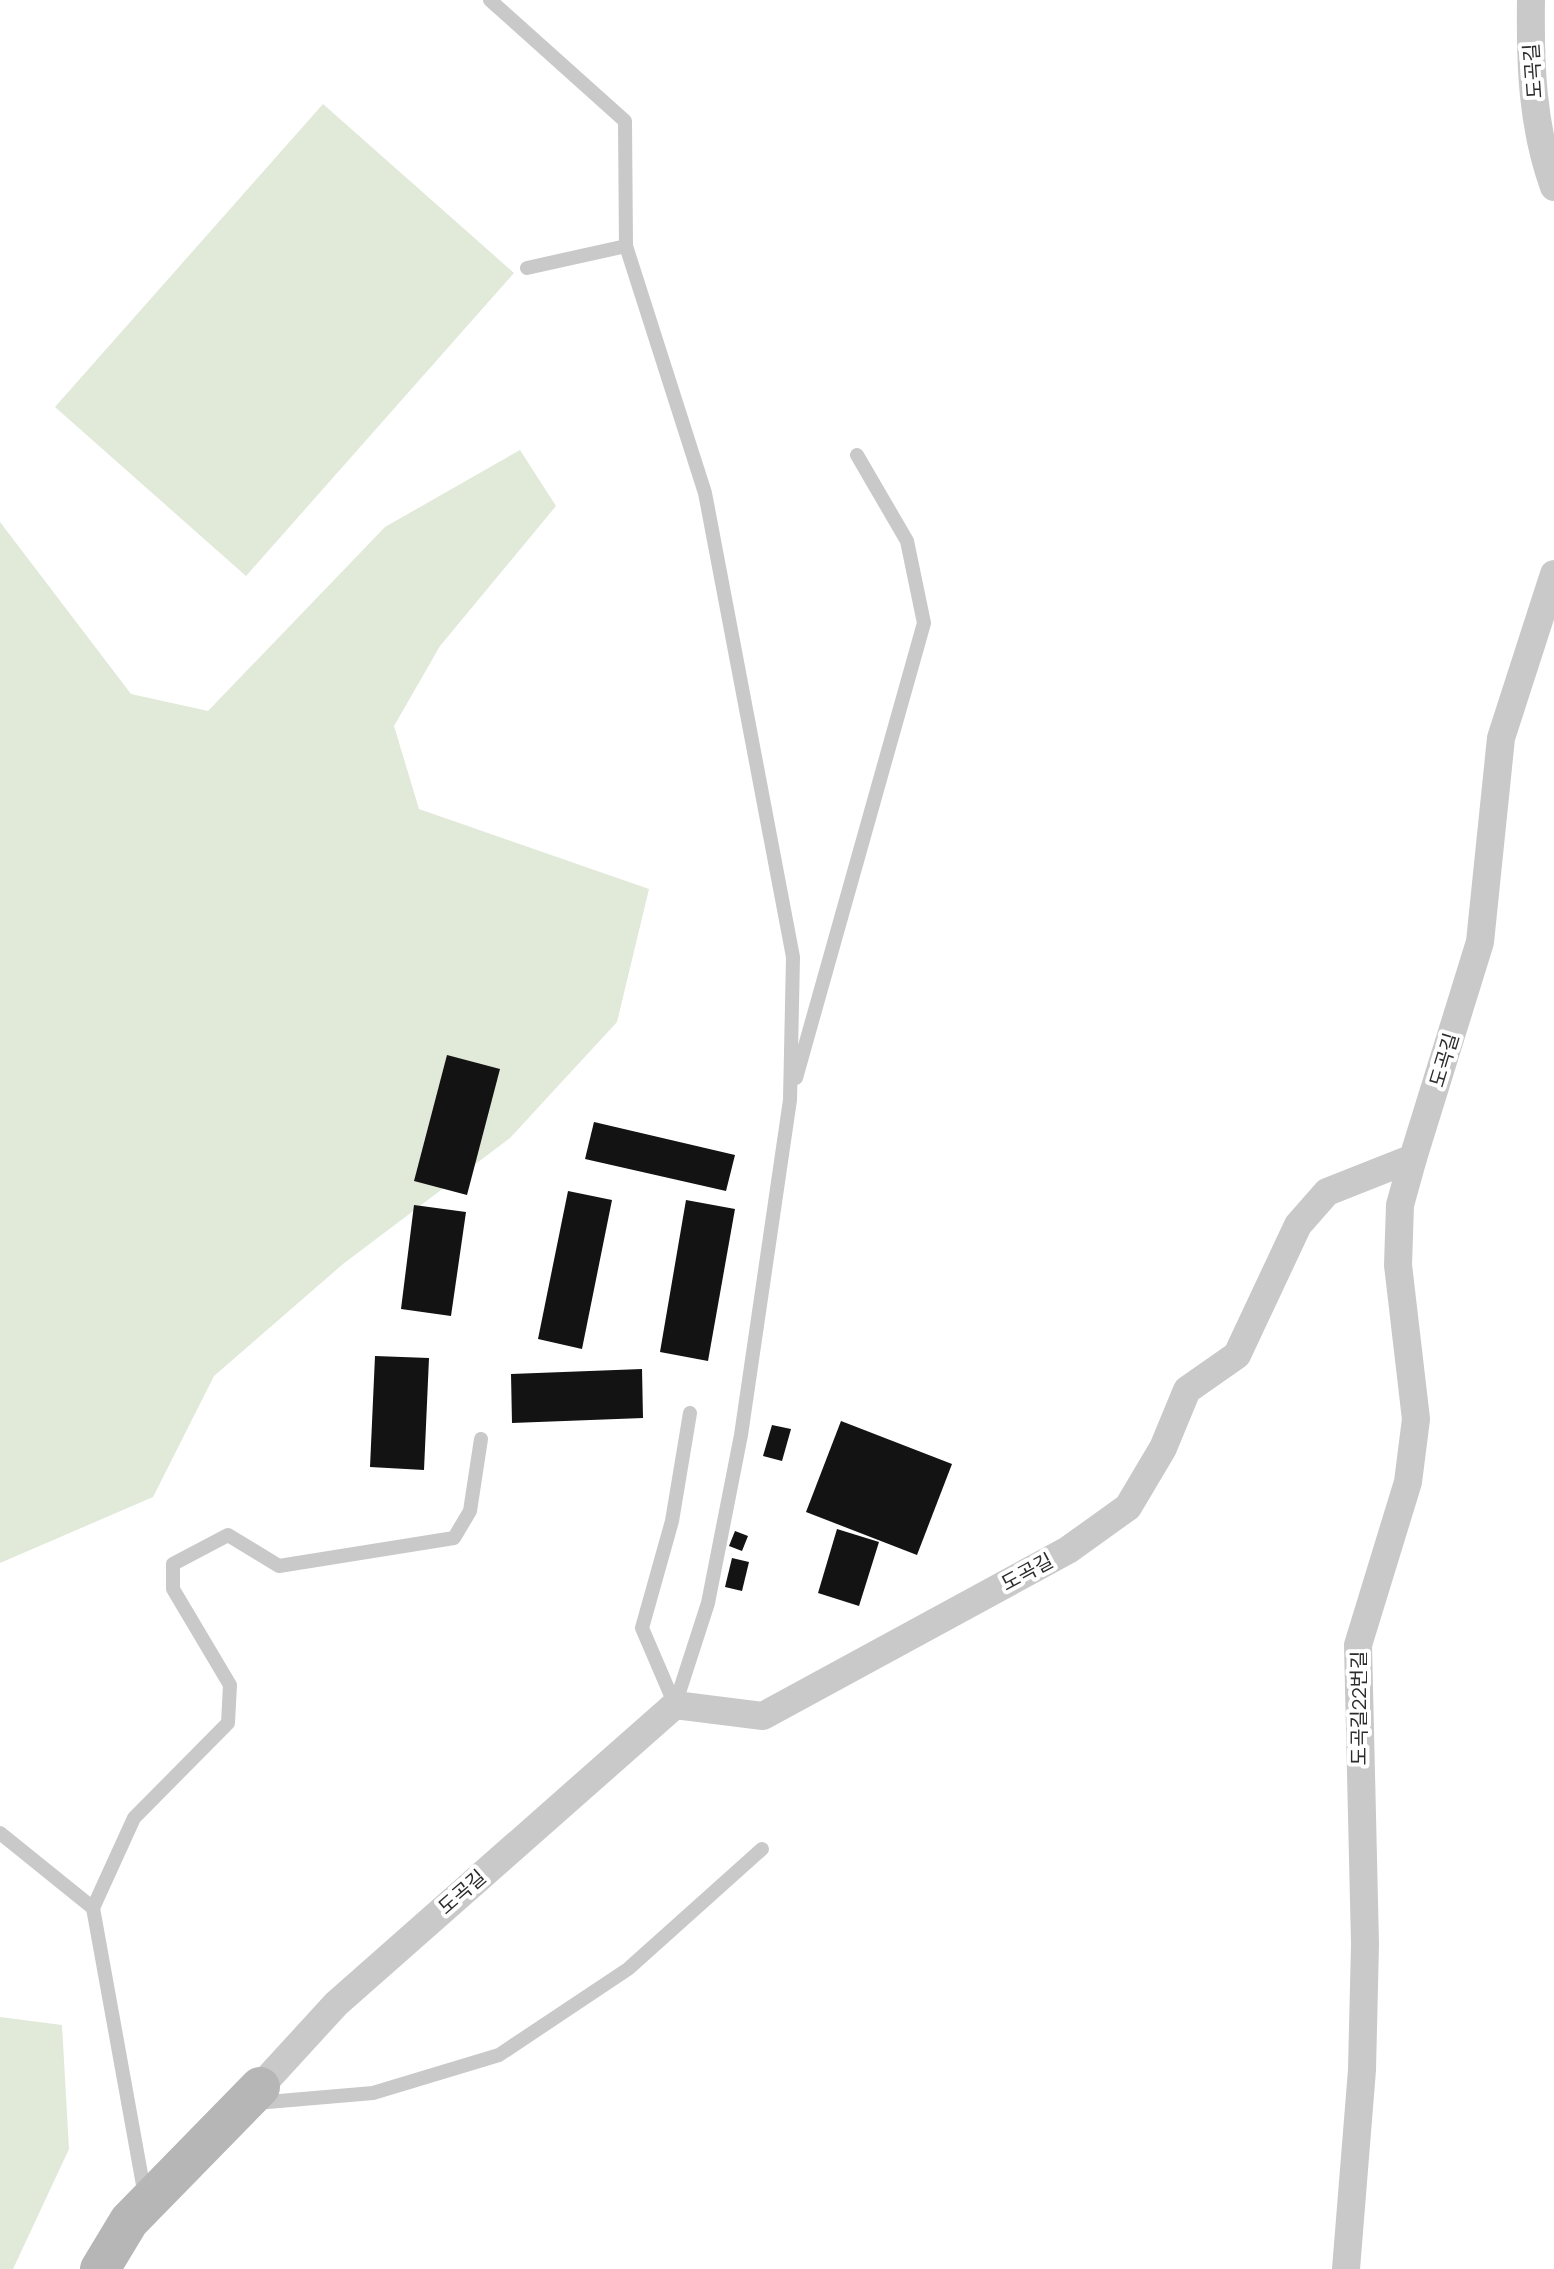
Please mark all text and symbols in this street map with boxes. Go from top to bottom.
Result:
street label: 도곡길 [1517,43,1548,100]
street label: 도곡길 [1423,1030,1465,1090]
street label: 도곡길 [996,1547,1057,1596]
street label: 도곡길22번길 [1345,1651,1372,1765]
street label: 도곡길 [432,1863,491,1920]

